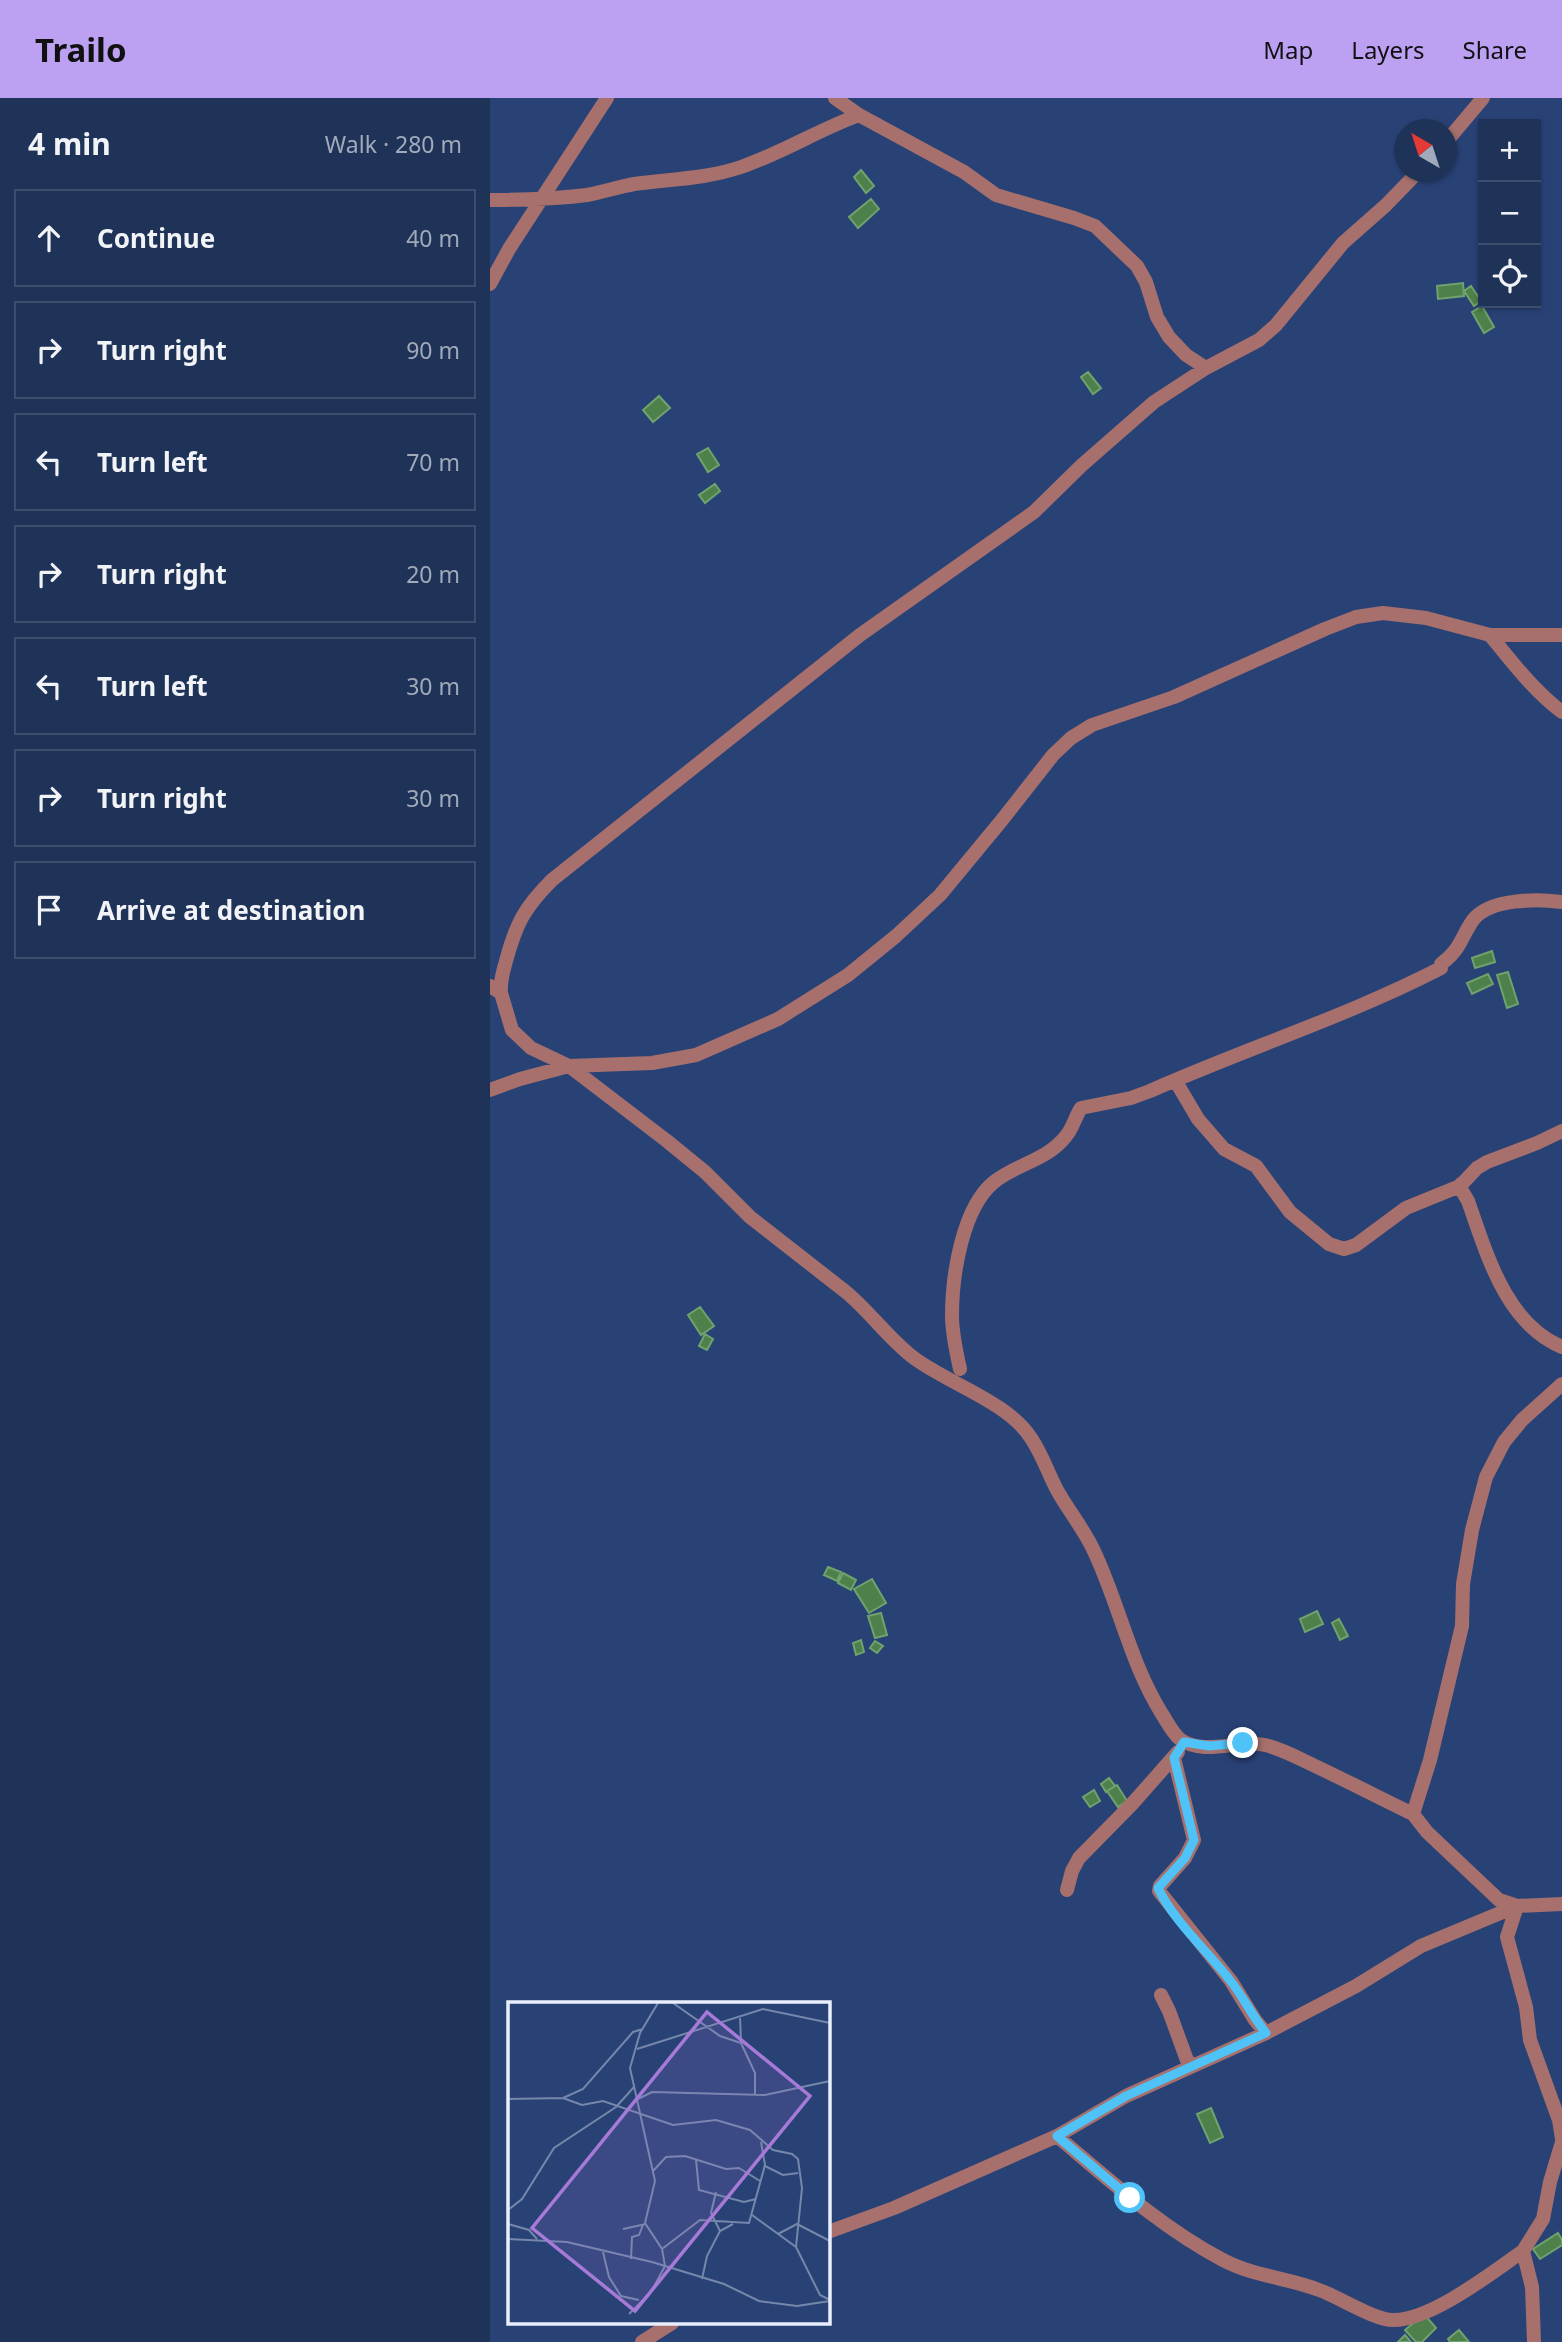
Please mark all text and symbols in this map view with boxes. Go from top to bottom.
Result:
text: Trailo [35,27,127,72]
text: Map [1263,33,1313,66]
text: Layers [1351,33,1425,66]
text: Share [1463,33,1527,66]
north arrow [1394,119,1457,182]
map controls [1478,119,1541,308]
button: + [1478,119,1541,182]
text: 4 min [28,123,111,164]
text: Walk · 280 m [325,128,462,160]
button: − [1478,182,1541,245]
icon: ahead [30,219,68,257]
text: Continue [97,220,215,256]
text: 40 m [406,222,460,254]
button: locate [1478,245,1541,308]
icon: right [30,331,68,369]
text: Turn right [97,332,227,368]
text: 90 m [406,334,460,366]
icon: left [30,443,68,481]
text: Turn left [97,444,208,480]
text: 70 m [406,446,460,478]
icon: right [30,555,68,593]
text: Turn right [97,556,227,592]
text: 20 m [406,558,460,590]
icon: left [30,667,68,705]
text: Turn left [97,668,208,704]
text: 30 m [406,670,460,702]
icon: right [30,779,68,817]
text: Turn right [97,780,227,816]
text: 30 m [406,782,460,814]
icon: arrive [30,891,68,929]
text: Arrive at destination [97,892,366,928]
route end [1227,1727,1258,1758]
inset map [508,2002,830,2324]
route start [1114,2182,1145,2213]

